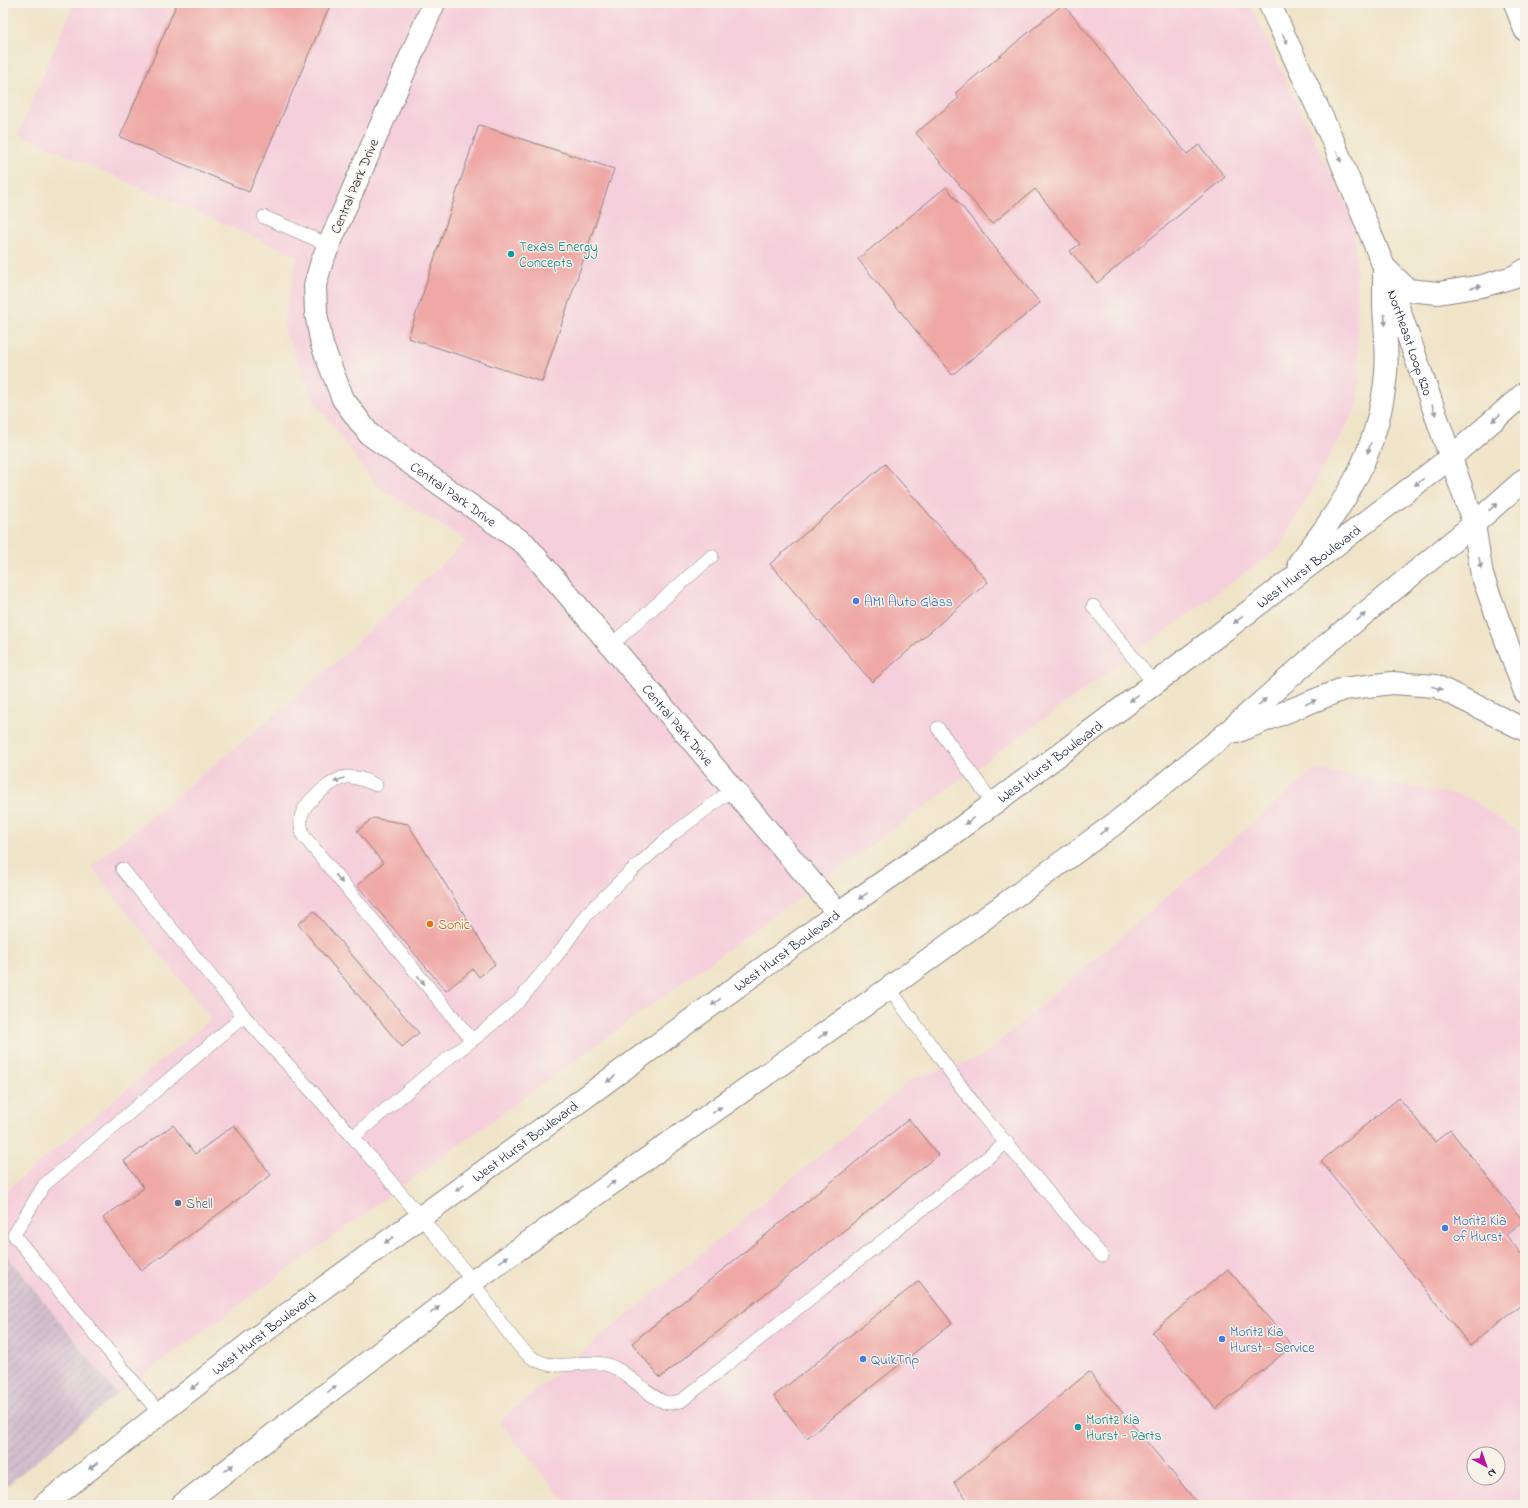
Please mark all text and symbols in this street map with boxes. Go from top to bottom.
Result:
one-way arrow [1282,34,1288,45]
street label: Central Park Drive [326,135,385,237]
one-way arrow [1337,152,1343,164]
place label: Texas Energy Concepts [519,237,598,274]
marker: Texas Energy Concepts [506,249,516,259]
one-way arrow [1470,283,1482,289]
street label: Northeast Loop 820 [1381,287,1437,399]
one-way arrow [1382,314,1389,326]
one-way arrow [1431,405,1437,417]
one-way arrow [1490,414,1501,423]
one-way arrow [1366,442,1372,454]
street label: Central Park Drive [405,457,501,533]
one-way arrow [1414,477,1425,486]
one-way arrow [1488,503,1498,512]
street label: West Hurst Boulevard [1252,520,1366,614]
one-way arrow [1477,557,1483,569]
place label: AMI Auto Glass [864,592,953,613]
marker: AMI Auto Glass [851,596,861,606]
one-way arrow [1355,613,1366,622]
one-way arrow [1233,616,1243,624]
street label: Central Park Drive [636,680,718,772]
one-way arrow [1432,685,1444,691]
one-way arrow [1129,694,1140,702]
one-way arrow [1257,697,1267,707]
one-way arrow [1305,699,1316,705]
street label: West Hurst Boulevard [994,716,1108,809]
one-way arrow [333,777,344,783]
one-way arrow [964,817,974,825]
one-way arrow [1099,827,1110,835]
one-way arrow [334,874,344,884]
one-way arrow [857,892,868,900]
street label: West Hurst Boulevard [730,906,845,997]
place label: Sonic [438,915,471,936]
marker: Sonic [425,919,435,929]
one-way arrow [417,974,426,985]
one-way arrow [711,998,721,1006]
one-way arrow [818,1031,829,1039]
one-way arrow [606,1075,616,1083]
street label: West Hurst Boulevard [468,1097,583,1188]
one-way arrow [712,1106,723,1114]
one-way arrow [605,1180,616,1188]
one-way arrow [455,1184,466,1192]
place label: Shell [186,1194,213,1215]
marker: Shell [173,1198,183,1208]
place label: Moritz Kia of Hurst [1453,1211,1507,1248]
marker: Moritz Kia of Hurst [1440,1223,1450,1233]
one-way arrow [383,1236,394,1245]
one-way arrow [499,1255,509,1263]
street label: West Hurst Boulevard [208,1287,321,1381]
one-way arrow [430,1306,441,1314]
place label: Moritz Kia Hurst - Service [1230,1322,1315,1359]
marker: Moritz Kia Hurst - Service [1217,1334,1227,1344]
place label: QuikTrip [871,1350,920,1371]
marker: QuikTrip [858,1354,868,1364]
one-way arrow [190,1382,201,1390]
one-way arrow [327,1385,338,1393]
place label: Moritz Kia Hurst - Parts [1086,1410,1162,1447]
marker: Moritz Kia Hurst - Parts [1073,1422,1083,1432]
north arrow [1466,1446,1506,1486]
one-way arrow [88,1462,99,1471]
one-way arrow [223,1463,234,1472]
text: N [1484,1464,1500,1481]

